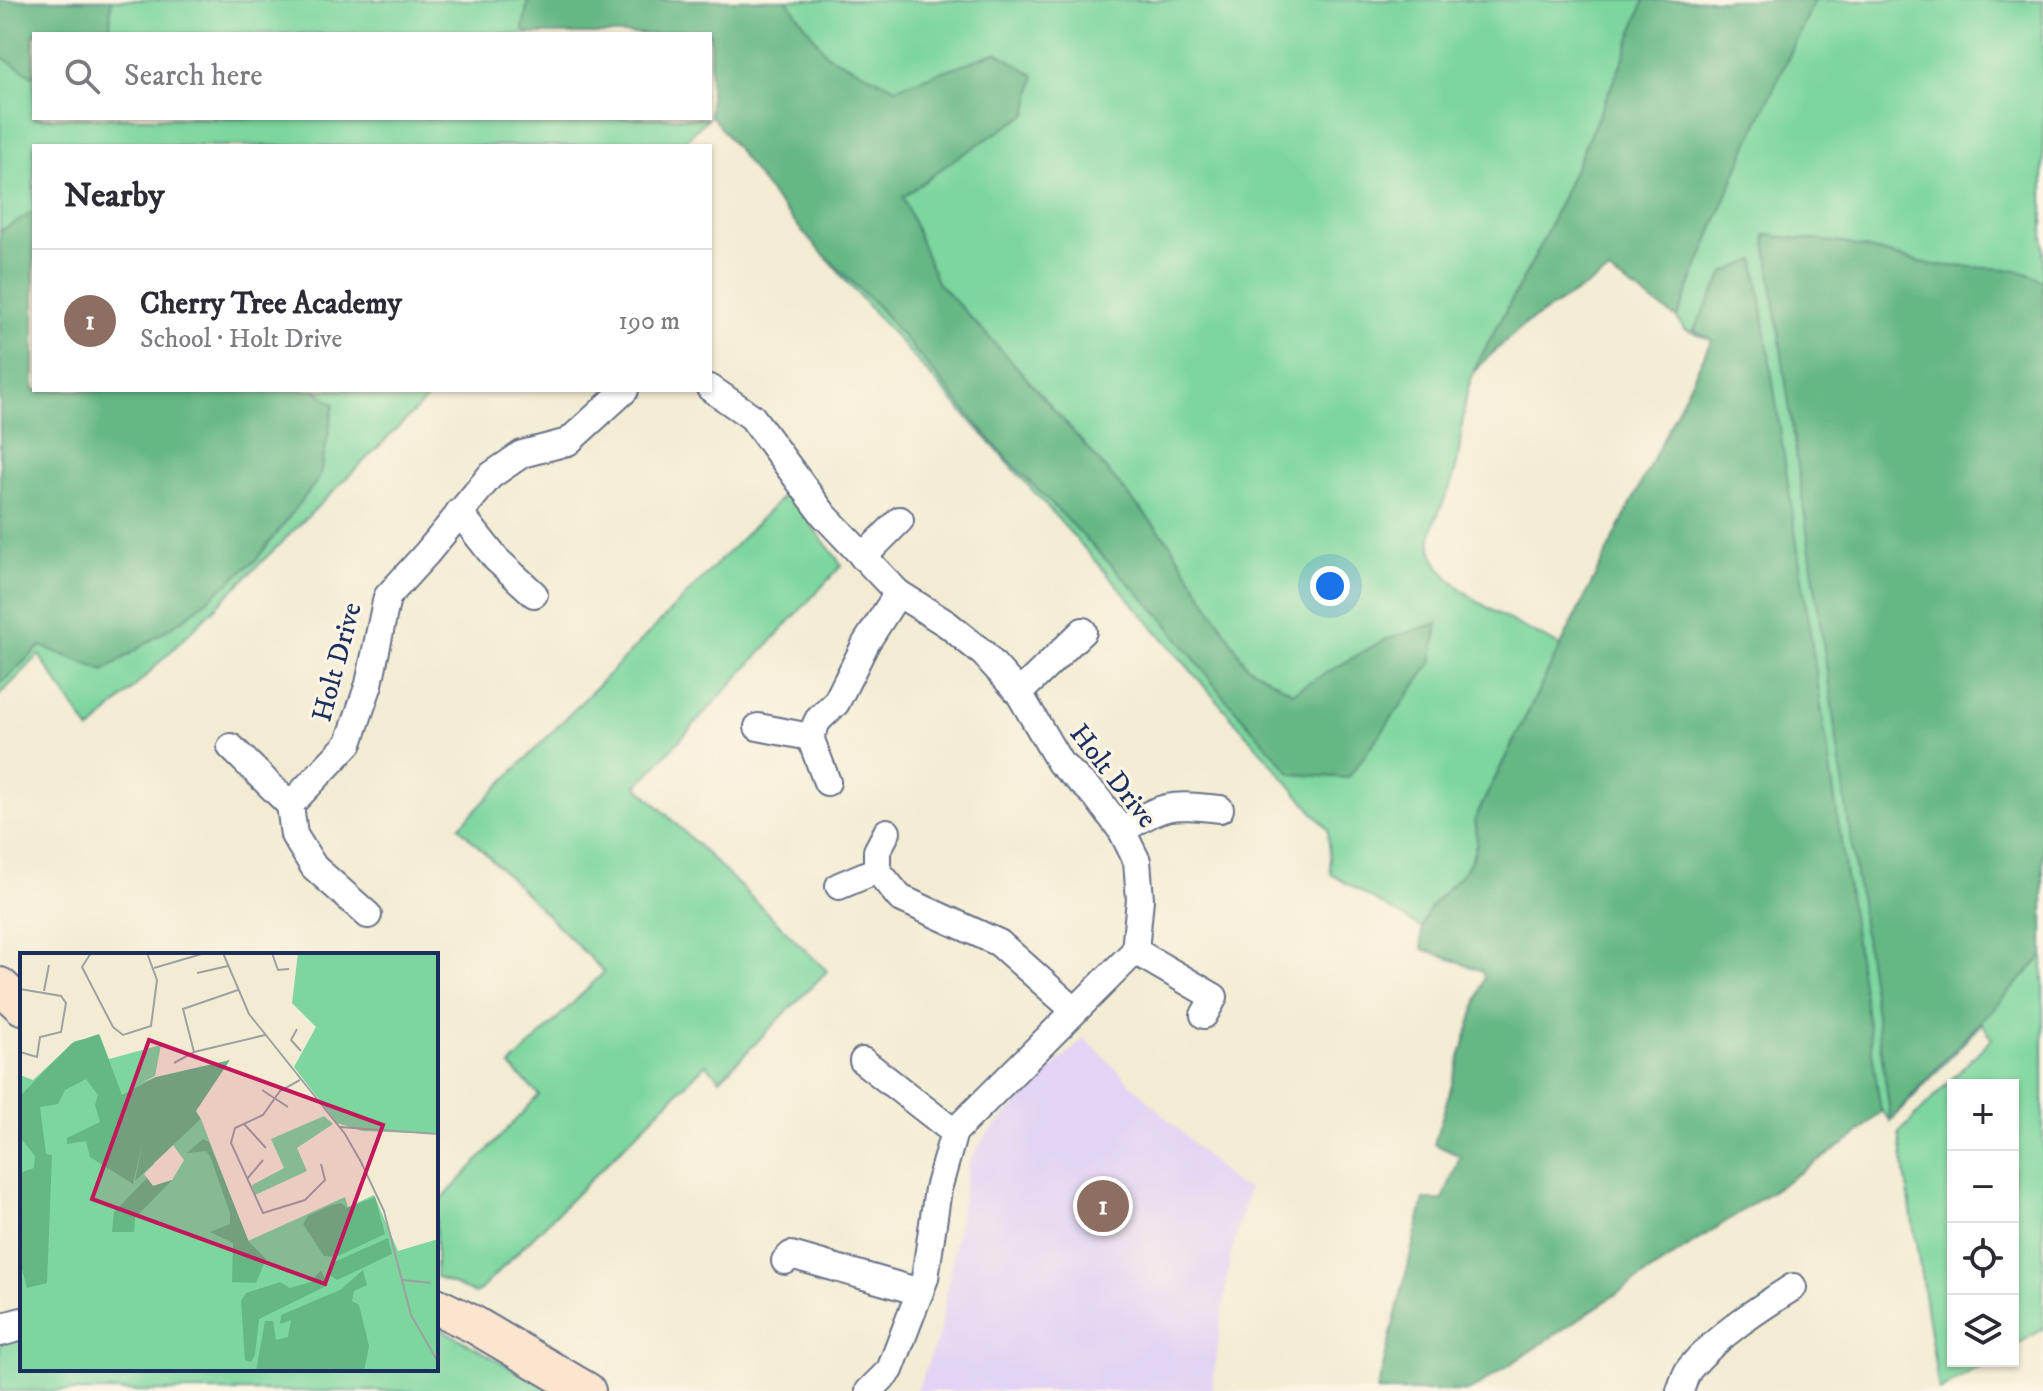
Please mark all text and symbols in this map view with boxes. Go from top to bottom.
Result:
search box [32,32,712,120]
icon: search [60,54,104,98]
text: Search here [124,58,263,95]
text: Nearby [64,175,165,217]
text: Cherry Tree Academy [140,286,402,323]
text: 1 [85,305,95,338]
text: 190 m [618,305,680,338]
text: School · Holt Drive [140,323,342,356]
your location [1310,566,1350,606]
street label: Holt Drive [304,598,370,726]
street label: Holt Drive [1062,717,1164,835]
inset map [20,953,438,1371]
map controls [1947,1079,2019,1367]
button: + [1947,1079,2019,1151]
button: − [1947,1151,2019,1223]
pin: 1 [1077,1176,1129,1236]
button: locate [1947,1223,2019,1295]
button: layers [1947,1295,2019,1367]

